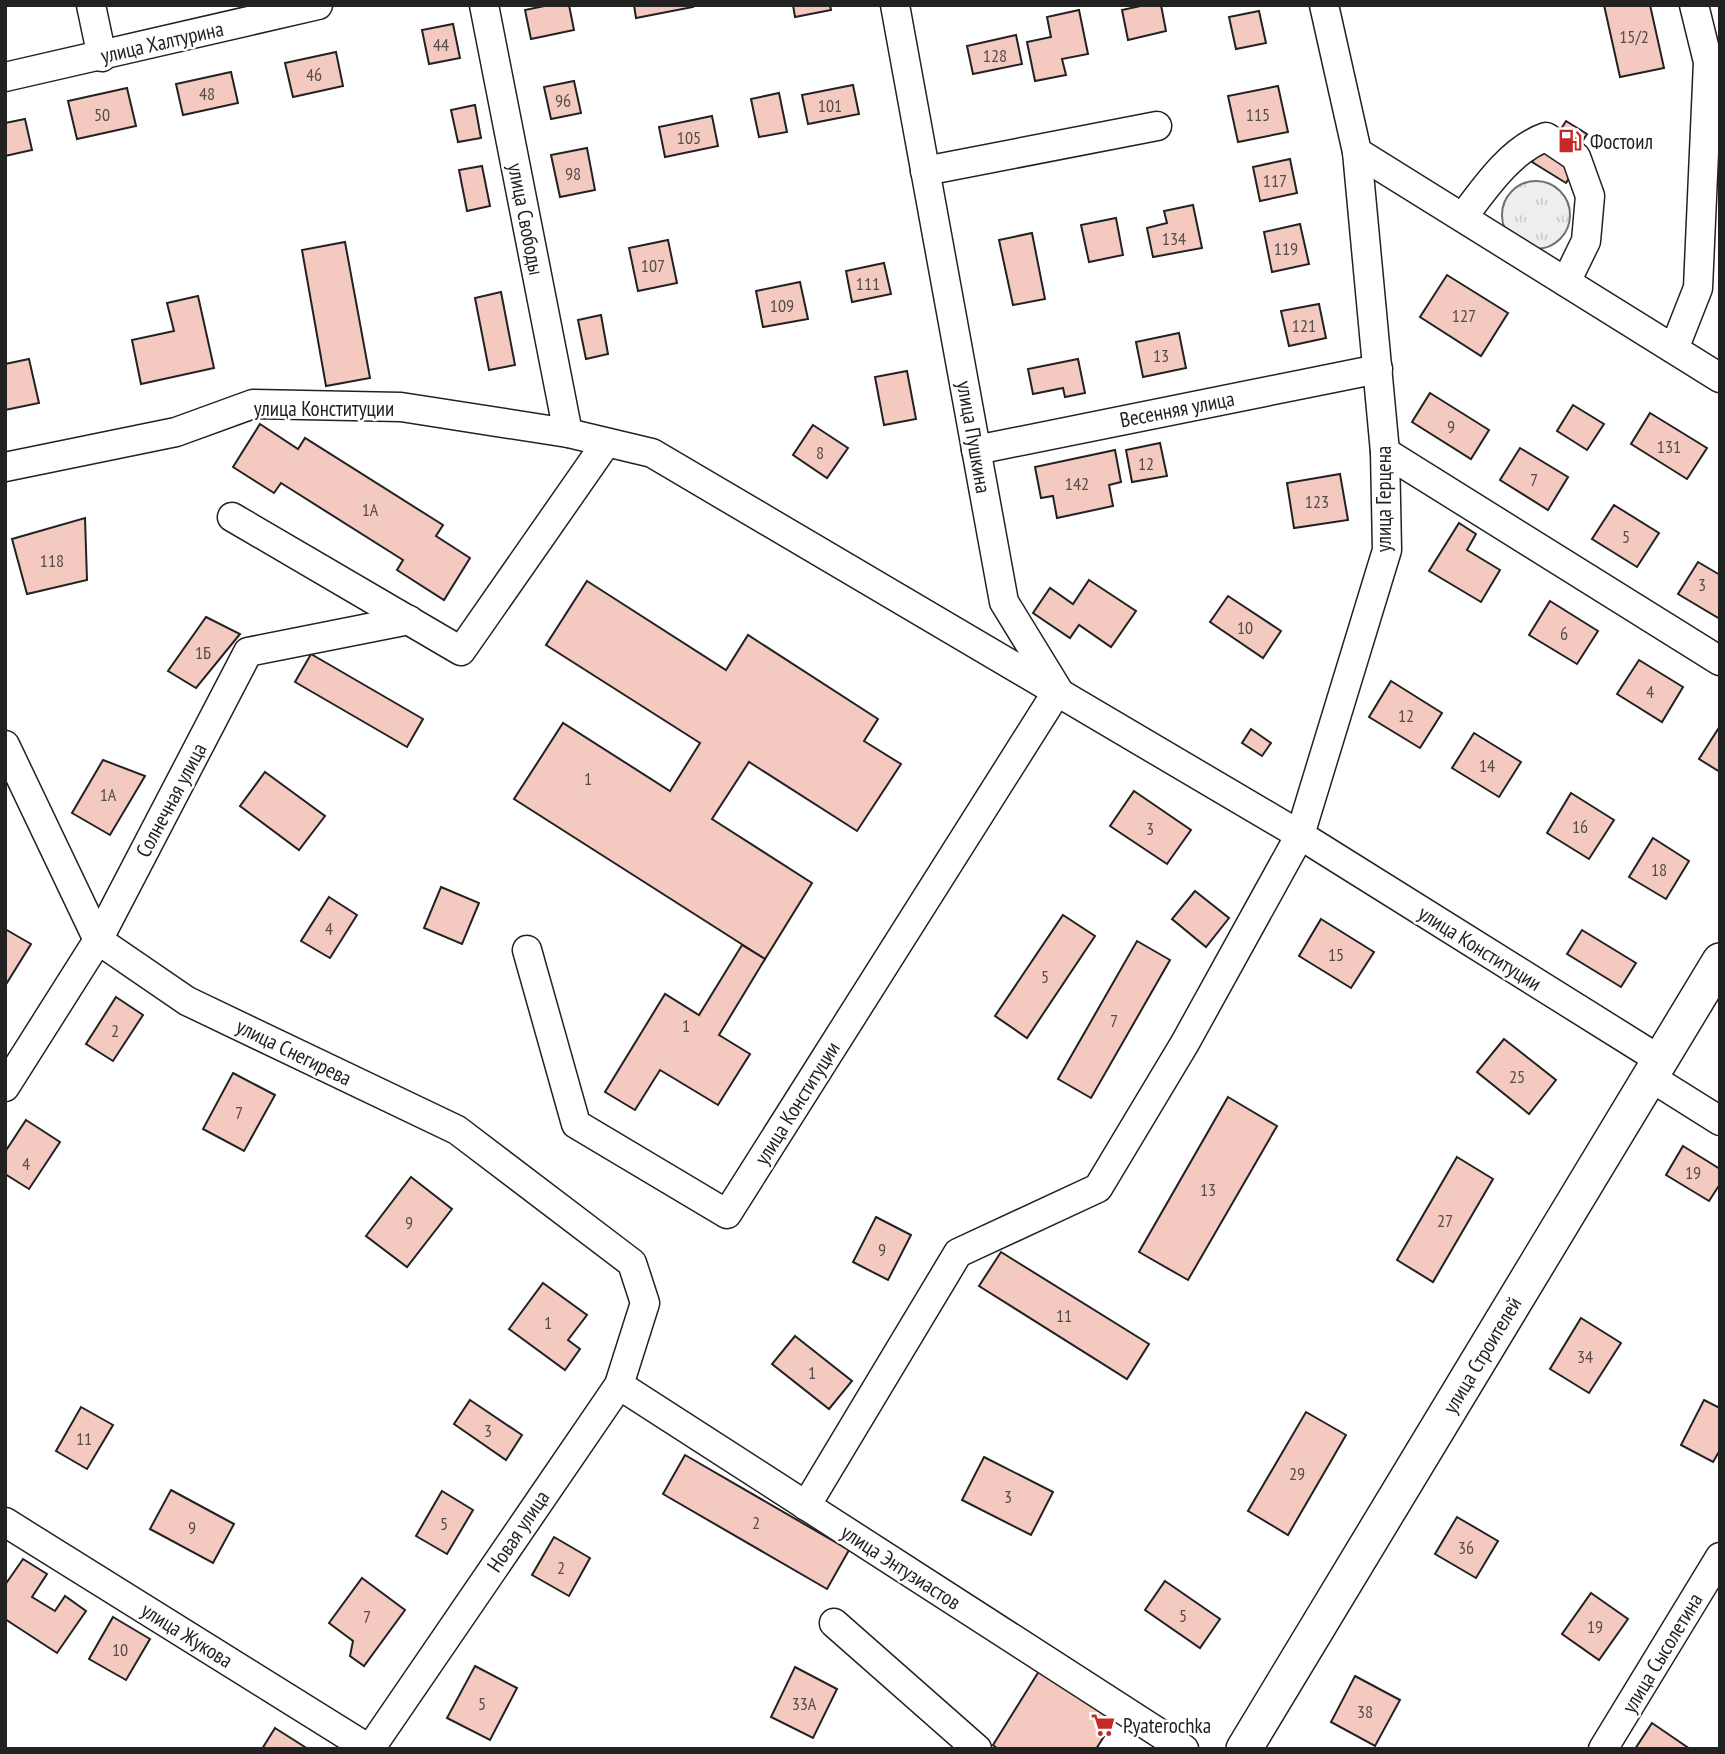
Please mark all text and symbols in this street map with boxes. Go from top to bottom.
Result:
street label: улица Халтурина [98,15,226,69]
house number: 15/2 [1619,25,1649,48]
house number: 44 [433,33,449,56]
house number: 128 [983,44,1007,67]
house number: 46 [306,63,322,86]
house number: 48 [199,82,215,105]
house number: 96 [555,89,571,112]
house number: 101 [818,94,842,117]
house number: 50 [94,103,110,126]
house number: 115 [1246,103,1270,126]
house number: 105 [677,126,701,149]
fuel station icon: Фостоил [1556,127,1584,155]
place label: Фостоил [1590,128,1653,155]
street label: улица Свободы [502,161,550,277]
house number: 98 [565,162,581,185]
house number: 117 [1263,169,1287,192]
house number: 134 [1162,227,1186,250]
house number: 119 [1274,237,1298,260]
house number: 107 [641,254,665,277]
house number: 111 [856,272,880,295]
house number: 109 [770,294,794,317]
house number: 127 [1452,304,1476,327]
house number: 121 [1292,314,1316,337]
house number: 13 [1153,344,1169,367]
street label: улица Пушкина [951,379,997,495]
street label: Весенняя улица [1117,385,1237,433]
street label: улица Конституции [254,395,394,422]
house number: 9 [1447,415,1455,438]
house number: 131 [1657,435,1681,458]
house number: 8 [816,441,824,464]
street label: улица Герцена [1370,446,1397,552]
house number: 12 [1138,452,1154,475]
house number: 7 [1530,468,1538,491]
house number: 142 [1065,472,1089,495]
house number: 123 [1305,490,1329,513]
house number: 1А [362,498,379,521]
house number: 5 [1622,525,1630,548]
house number: 118 [40,549,64,572]
house number: 3 [1698,573,1706,596]
house number: 10 [1237,616,1253,639]
house number: 6 [1560,622,1568,645]
house number: 1Б [195,641,211,664]
house number: 4 [1646,680,1654,703]
house number: 12 [1398,704,1414,727]
street label: Солнечная улица [130,738,212,862]
house number: 14 [1479,754,1495,777]
house number: 1 [584,767,592,790]
house number: 1А [100,783,117,806]
house number: 16 [1572,815,1588,838]
house number: 3 [1146,817,1154,840]
house number: 18 [1651,858,1667,881]
street label: улица Конституции [1413,899,1547,997]
house number: 4 [325,917,333,940]
house number: 15 [1328,943,1344,966]
house number: 5 [1041,965,1049,988]
house number: 7 [1110,1009,1118,1032]
street label: улица Снегирева [232,1012,356,1092]
house number: 1 [682,1014,690,1037]
house number: 2 [111,1019,119,1042]
street label: улица Конституции [748,1036,846,1170]
house number: 25 [1509,1065,1525,1088]
house number: 7 [235,1101,243,1124]
house number: 4 [22,1152,30,1175]
house number: 19 [1685,1161,1701,1184]
house number: 13 [1200,1178,1216,1201]
house number: 27 [1437,1209,1453,1232]
house number: 9 [405,1211,413,1234]
house number: 9 [878,1238,886,1261]
street label: улица Строителей [1437,1292,1527,1418]
house number: 11 [1056,1304,1072,1327]
house number: 1 [544,1311,552,1334]
house number: 34 [1577,1345,1593,1368]
house number: 1 [808,1361,816,1384]
house number: 3 [484,1419,492,1442]
house number: 11 [76,1427,92,1450]
house number: 29 [1289,1462,1305,1485]
street label: Новая улица [481,1485,555,1577]
house number: 3 [1004,1485,1012,1508]
house number: 2 [752,1511,760,1534]
house number: 5 [440,1512,448,1535]
house number: 9 [188,1516,196,1539]
street label: улица Энтузиастов [836,1518,966,1616]
house number: 36 [1458,1536,1474,1559]
house number: 2 [557,1556,565,1579]
street label: улица Сысолетина [1616,1588,1708,1718]
street label: улица Жукова [136,1596,238,1674]
house number: 5 [1179,1604,1187,1627]
house number: 7 [363,1605,371,1628]
house number: 19 [1587,1615,1603,1638]
house number: 10 [112,1638,128,1661]
house number: 5 [478,1692,486,1715]
house number: 33А [792,1692,817,1715]
house number: 38 [1357,1700,1373,1723]
supermarket icon: Pyaterochka [1089,1711,1117,1739]
place label: Pyaterochka [1123,1712,1211,1739]

